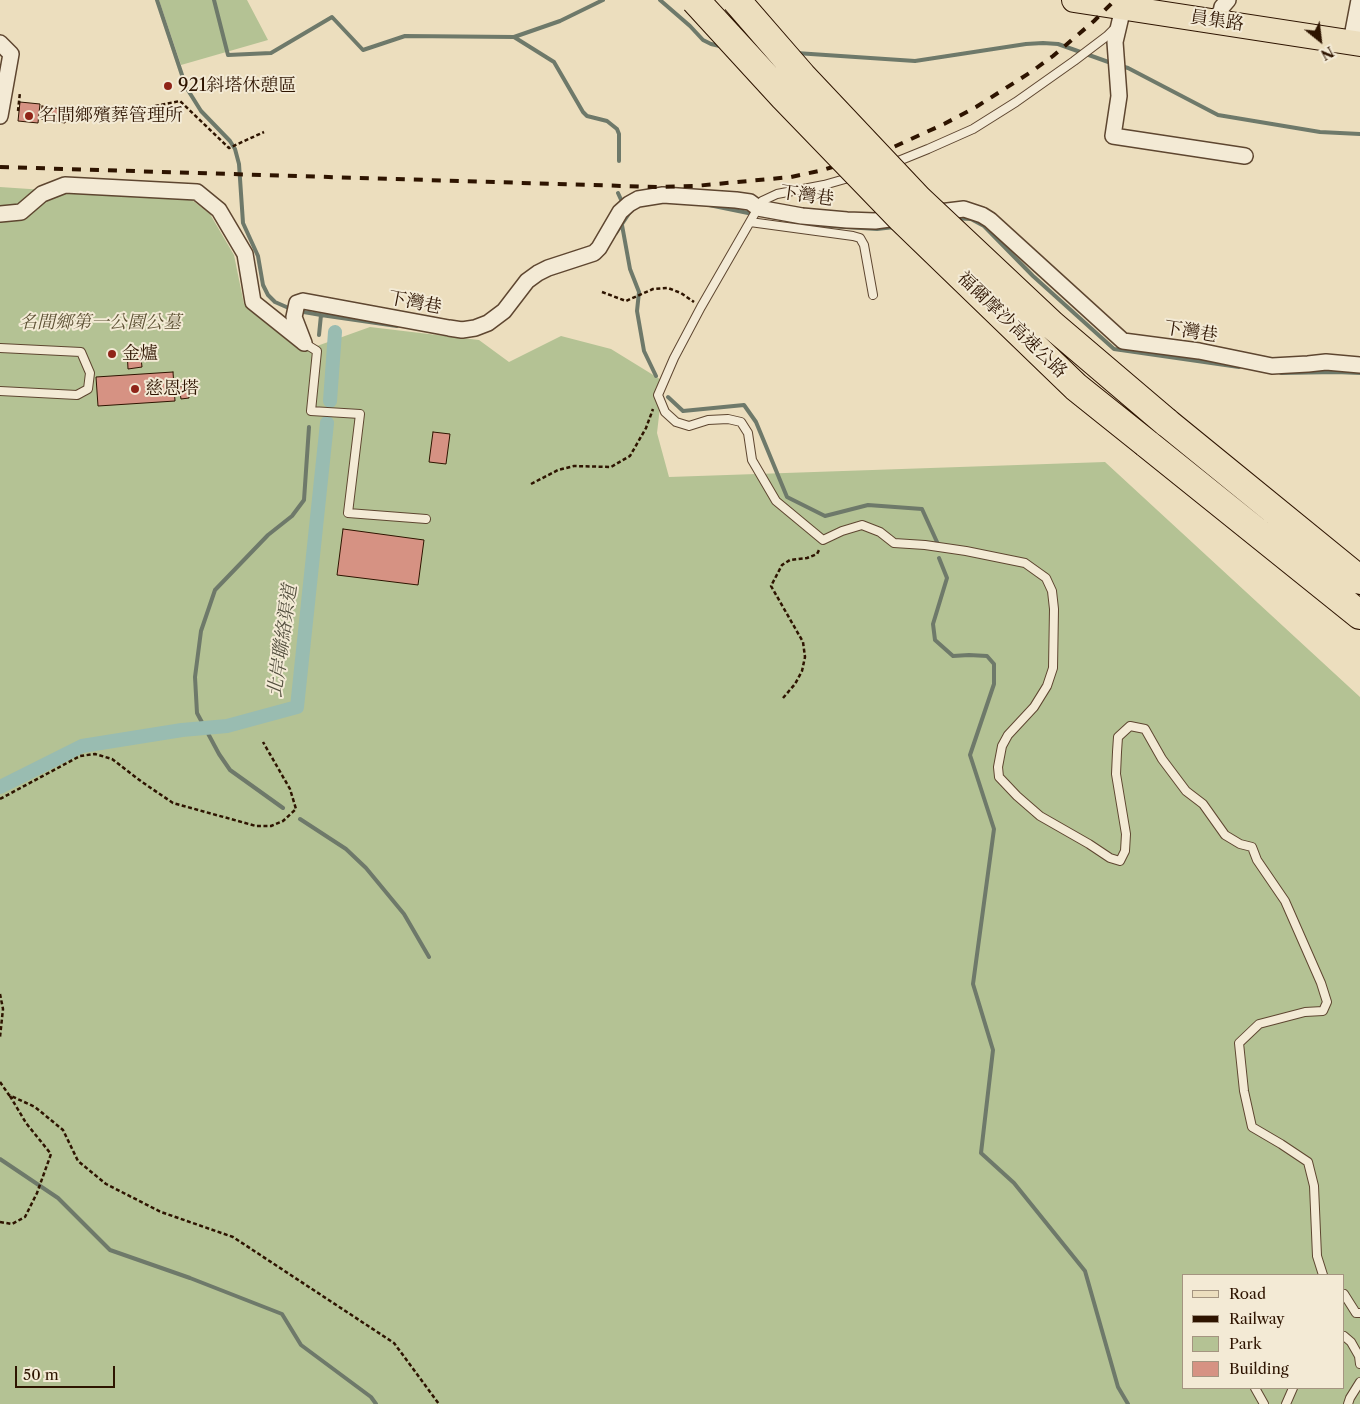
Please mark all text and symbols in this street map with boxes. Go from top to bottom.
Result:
street label: 員集路 [1189,7,1245,35]
north arrow [1295,15,1345,65]
text: N [1318,42,1337,64]
place label: 921斜塔休憩區 [178,75,296,97]
marker: 921斜塔休憩區 [162,80,174,92]
place label: 名間鄉殯葬管理所 [39,105,183,127]
marker: 名間鄉殯葬管理所 [23,110,35,122]
street label: 下灣巷 [779,182,835,210]
street label: 福爾摩沙高速公路 [953,267,1071,383]
street label: 下灣巷 [386,287,444,319]
park label: 名間鄉第一公園公墓 [19,312,181,334]
street label: 下灣巷 [1163,317,1219,347]
place label: 金爐 [122,343,158,365]
marker: 金爐 [106,348,118,360]
place label: 慈恩塔 [145,378,199,400]
marker: 慈恩塔 [129,383,141,395]
water label: 北岸聯絡渠道 [264,583,302,699]
legend [1182,1274,1345,1389]
text: Road [1229,1284,1266,1303]
text: Railway [1229,1309,1285,1328]
text: Park [1229,1334,1262,1353]
scale bar [18,1356,118,1388]
text: Building [1229,1359,1289,1378]
text: 50 m [23,1365,59,1384]

